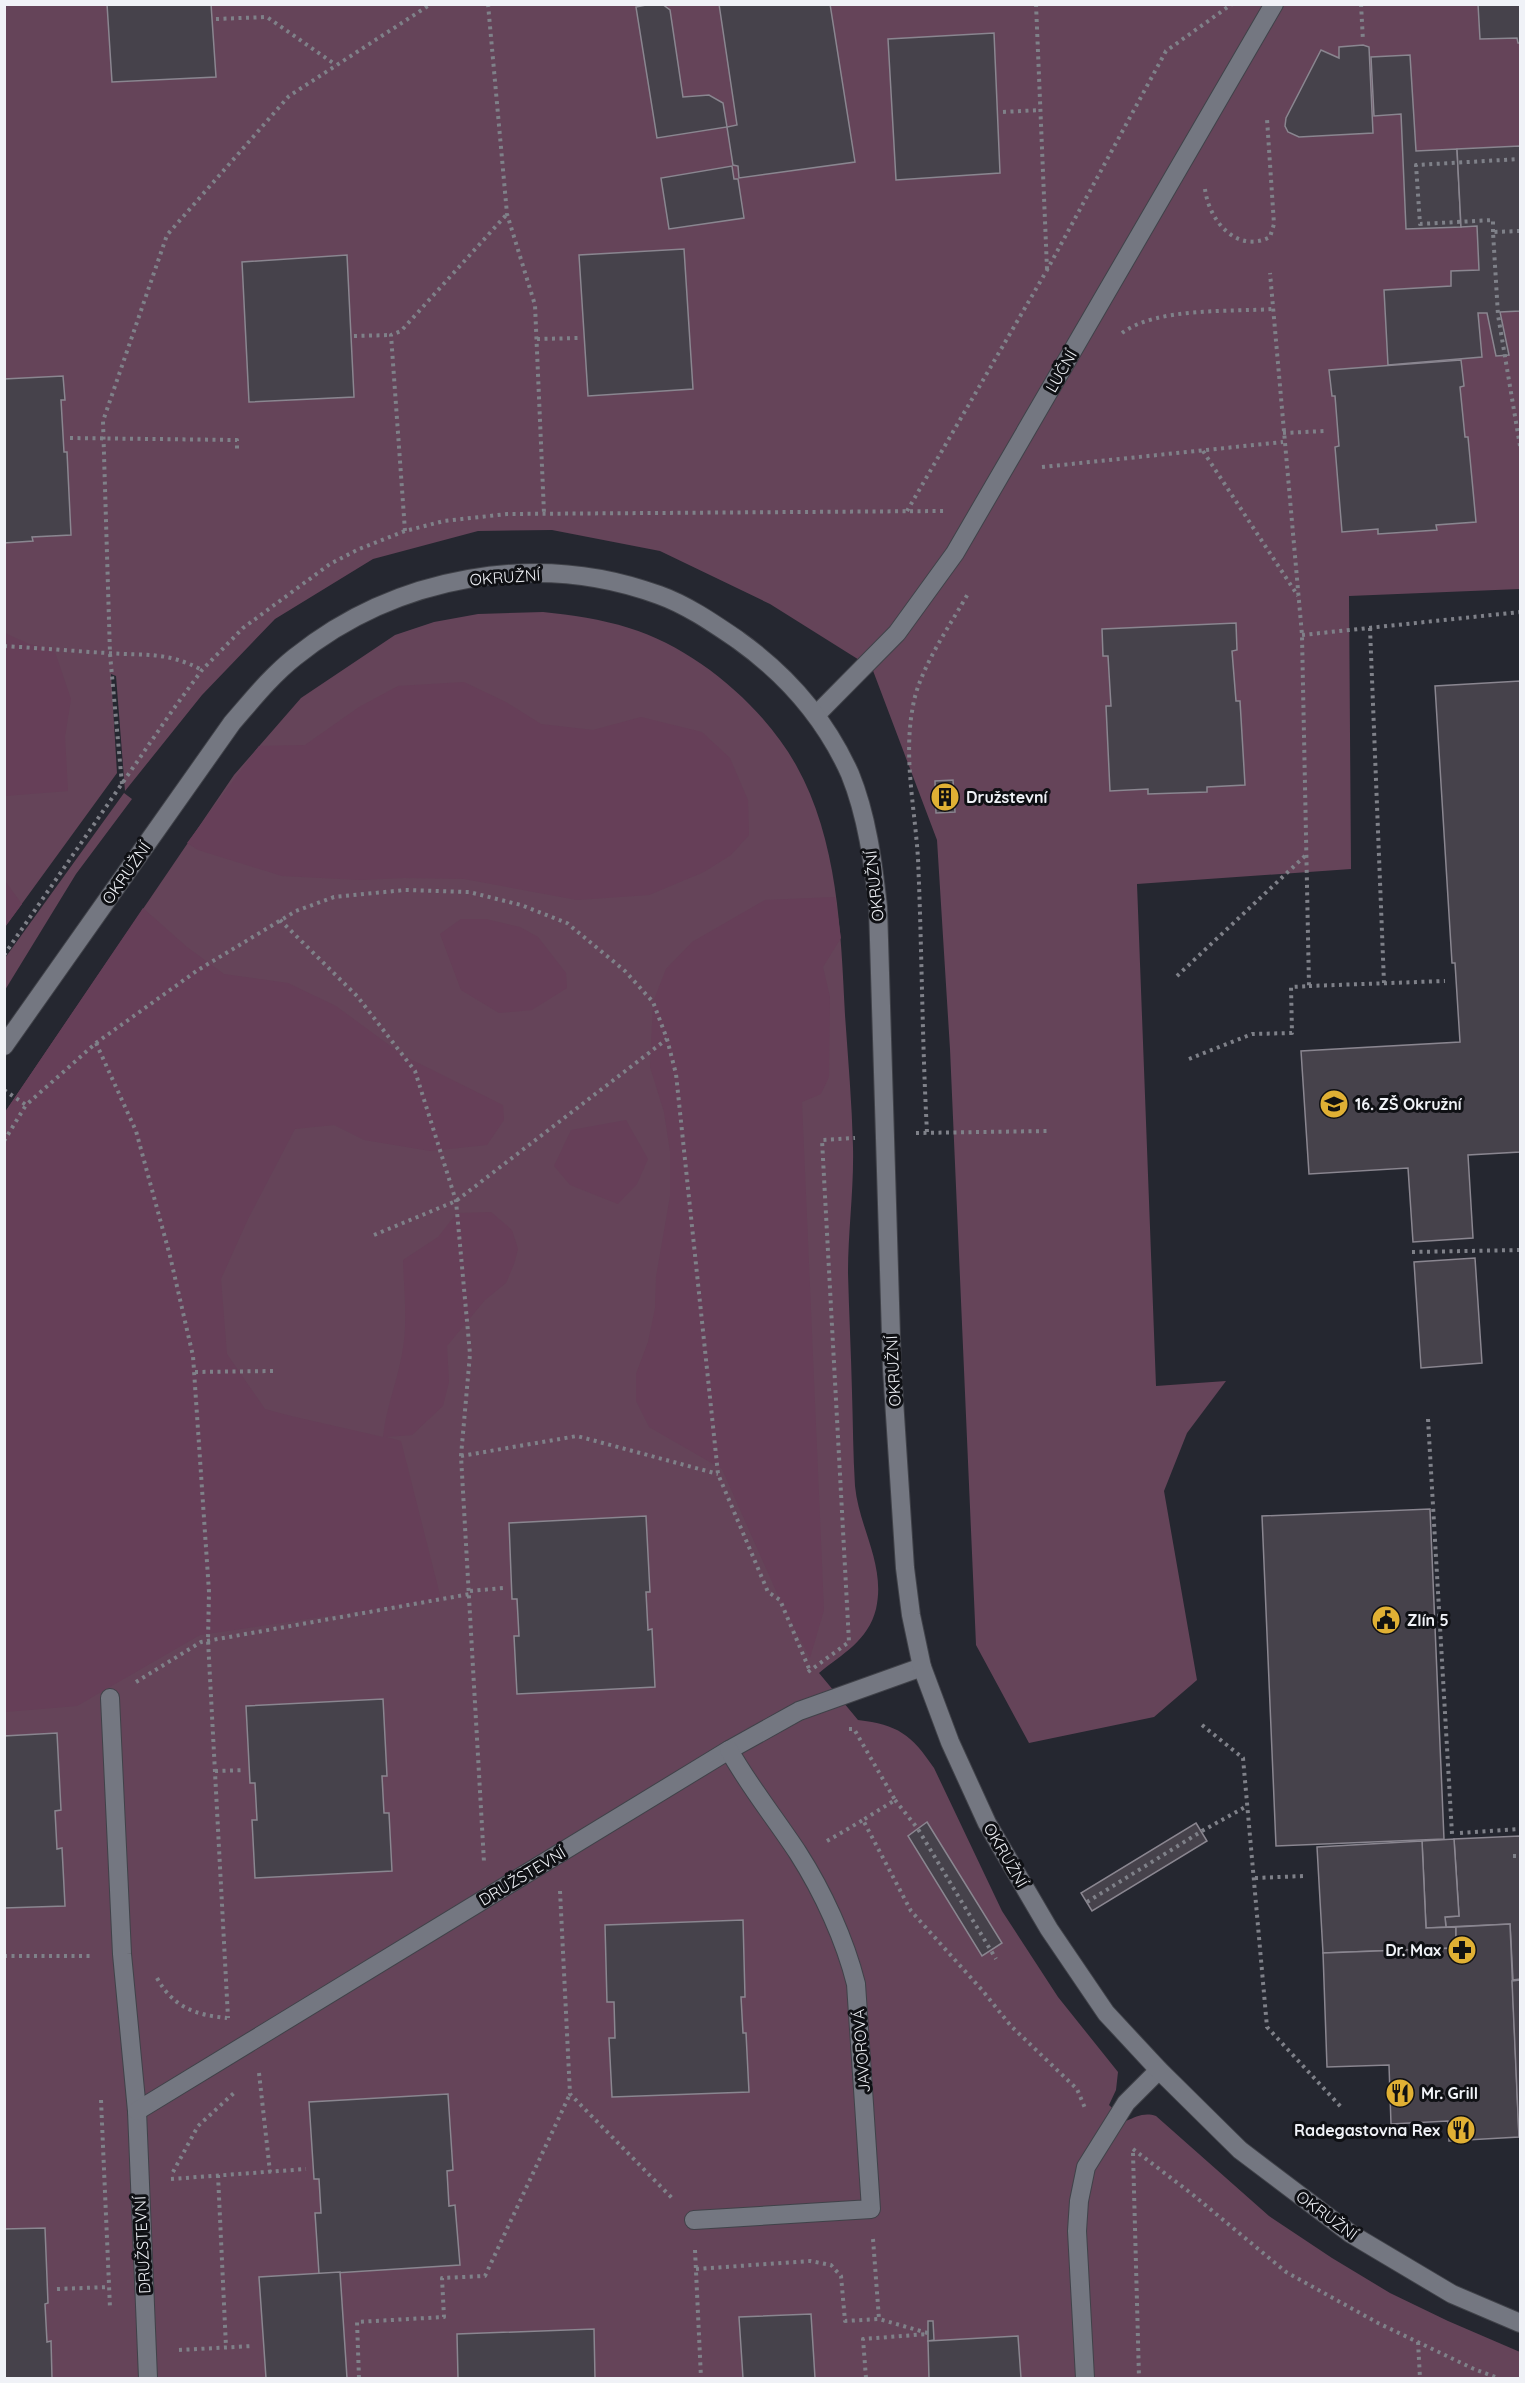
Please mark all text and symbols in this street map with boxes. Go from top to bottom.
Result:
street label: LUČNÍ [1041,345,1082,396]
street label: OKRUŽNÍ [469,564,542,589]
building icon: Družstevní [929,781,961,813]
place label: Družstevní [966,787,1049,807]
street label: OKRUŽNÍ [97,837,155,908]
street label: OKRUŽNÍ [860,849,888,922]
school or university icon: 16. ZŠ Okružní [1318,1088,1350,1120]
place label: 16. ZŠ Okružní [1355,1094,1463,1114]
street label: OKRUŽNÍ [881,1334,905,1407]
public building icon: Zlín 5 [1370,1604,1402,1636]
place label: Zlín 5 [1407,1610,1449,1630]
street label: OKRUŽNÍ [980,1819,1033,1892]
street label: DRUŽSTEVNÍ [475,1842,570,1910]
pharmacy icon: Dr. Max [1446,1934,1478,1966]
place label: Dr. Max [1385,1940,1441,1960]
street label: JAVOROVÁ [848,2008,874,2094]
restaurant icon: Mr. Grill [1384,2077,1416,2109]
place label: Mr. Grill [1421,2083,1478,2103]
restaurant icon: Radegastovna Rex [1445,2114,1477,2146]
place label: Radegastovna Rex [1294,2120,1440,2140]
street label: OKRUŽNÍ [1292,2186,1362,2245]
street label: DRUŽSTEVNÍ [129,2195,155,2294]

